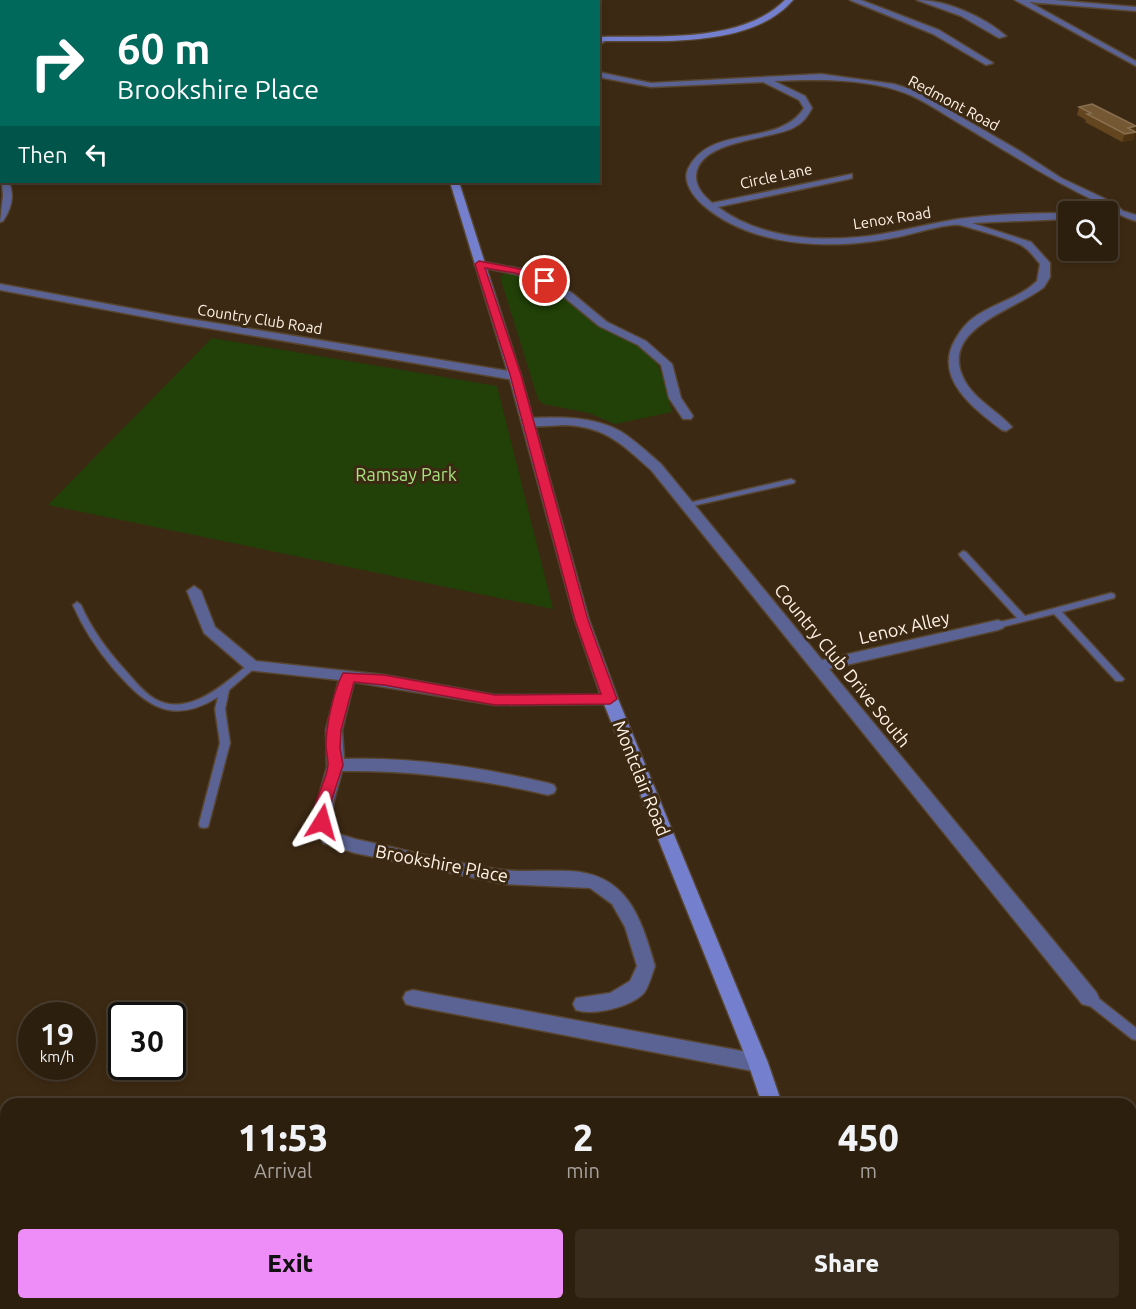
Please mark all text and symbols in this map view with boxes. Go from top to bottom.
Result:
icon: right [18,24,96,102]
text: 60 m [117,25,211,72]
street label: Redmont Road [906,72,1002,134]
text: Brookshire Place [117,74,319,104]
icon: left [80,138,113,171]
text: Then [18,142,68,167]
street label: Circle Lane [738,160,814,192]
map controls [1058,201,1118,261]
button: search [1058,201,1118,261]
street label: Lenox Road [852,203,932,233]
pin [519,255,570,306]
icon: arrive [528,264,561,297]
street label: Country Club Road [196,301,324,337]
park label: Ramsay Park [355,464,457,484]
street label: Country Club Drive South [771,579,915,751]
street label: Lenox Alley [857,607,952,647]
street label: Montclair Road [610,717,674,839]
position arrow [290,790,354,854]
street label: Brookshire Place [374,840,510,886]
speed limit sign: 30 [108,1002,186,1080]
text: 19 [40,1017,74,1051]
text: km/h [40,1048,74,1065]
text: 11:53 [238,1117,328,1158]
text: 2 [573,1117,593,1158]
text: 450 [838,1117,899,1158]
text: Arrival [254,1159,312,1182]
text: min [566,1159,600,1182]
text: m [860,1159,877,1182]
button: Exit [18,1229,563,1298]
button: Share [575,1229,1119,1298]

